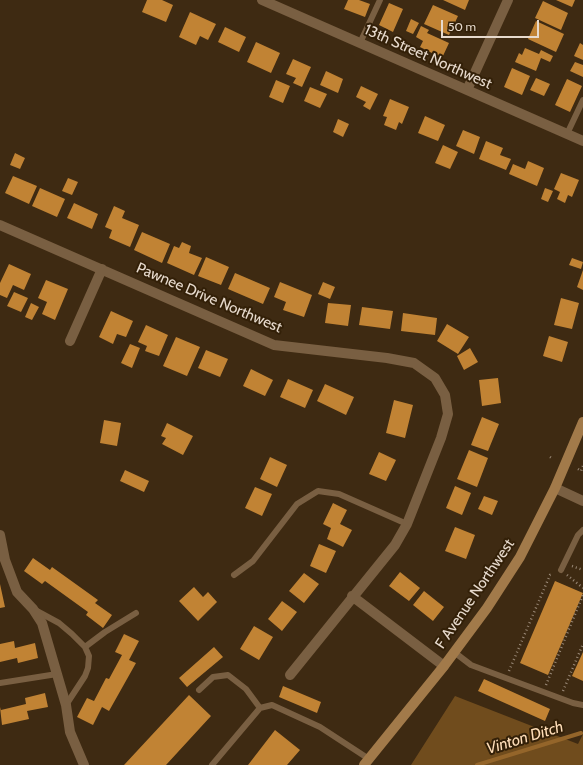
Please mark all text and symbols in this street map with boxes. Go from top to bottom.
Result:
scale bar [443,12,541,38]
text: 50 m [448,19,476,34]
street label: 13th Street Northwest [361,21,495,93]
street label: Pawnee Drive Northwest [133,259,285,337]
street label: F Avenue Northwest [432,536,518,652]
water label: Vinton Ditch [484,717,566,759]

